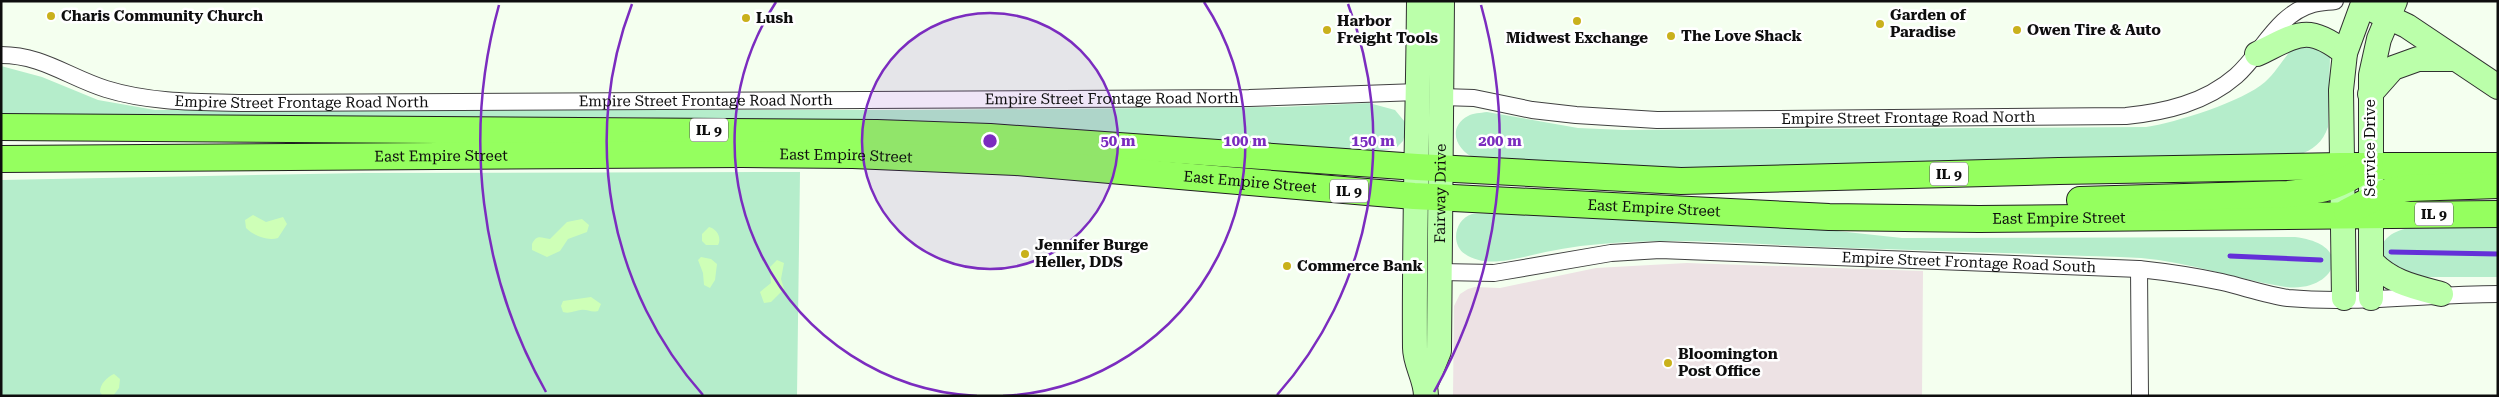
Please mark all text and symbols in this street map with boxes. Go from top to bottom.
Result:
place label: Garden of Paradise [1890,6,1967,41]
place label: Charis Community Church [61,7,263,25]
place label: Lush [756,9,793,27]
marker: Charis Community Church [45,10,57,22]
marker: Lush [740,12,752,24]
place label: Harbor Freight Tools [1337,12,1438,47]
marker: Midwest Exchange [1571,15,1583,27]
marker: Garden of Paradise [1874,18,1886,30]
place label: Owen Tire & Auto [2027,21,2161,39]
marker: Harbor Freight Tools [1321,24,1333,36]
marker: Owen Tire & Auto [2011,24,2023,36]
place label: The Love Shack [1681,27,1803,45]
place label: Midwest Exchange [1506,29,1648,47]
marker: The Love Shack [1665,30,1677,42]
street label: Empire Street Frontage Road North [985,89,1239,108]
street label: Empire Street Frontage Road North [579,91,833,110]
street label: Empire Street Frontage Road North [174,92,429,112]
street label: Service Drive [2361,99,2379,197]
street label: Empire Street Frontage Road North [1781,108,2036,128]
road number: IL 9 [690,118,728,142]
centre of rings [981,132,999,150]
text: 50 m [1100,132,1136,150]
text: 100 m [1223,132,1267,150]
text: 150 m [1351,132,1395,150]
text: 200 m [1478,132,1522,150]
street label: Fairway Drive [1431,144,1450,243]
street label: East Empire Street [779,145,913,167]
street label: East Empire Street [374,147,508,165]
road number: IL 9 [1930,162,1968,185]
street label: East Empire Street [1183,167,1318,197]
road number: IL 9 [1330,180,1368,202]
street label: East Empire Street [1587,196,1722,221]
road number: IL 9 [2415,202,2453,225]
street label: East Empire Street [1992,209,2126,228]
place label: Jennifer Burge Heller, DDS [1035,236,1149,271]
marker: Jennifer Burge Heller, DDS [1019,248,1031,260]
street label: Empire Street Frontage Road South [1841,248,2097,276]
place label: Commerce Bank [1297,257,1424,275]
marker: Commerce Bank [1281,260,1293,272]
place label: Bloomington Post Office [1678,345,1778,380]
marker: Bloomington Post Office [1662,357,1674,369]

